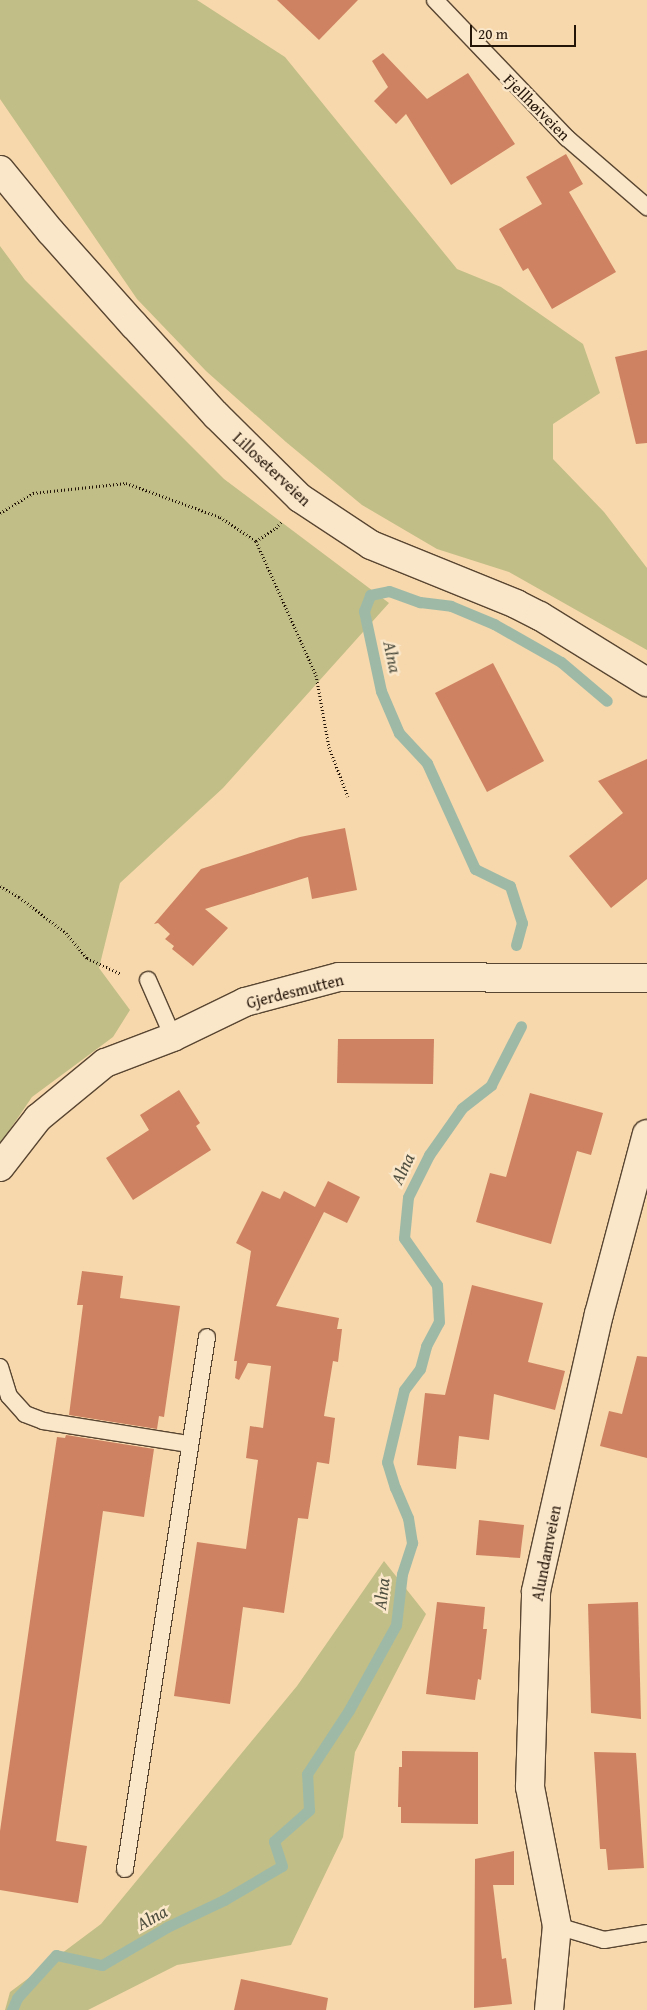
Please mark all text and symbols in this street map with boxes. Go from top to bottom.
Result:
scale bar [472,15,578,47]
text: 20 m [478,23,508,44]
street label: Fjellhøiveien [500,70,574,144]
street label: Lilloseterveien [229,428,315,510]
water label: Alna [378,639,406,675]
street label: Gjerdesmutten [244,970,346,1012]
water label: Alna [386,1150,420,1188]
street label: Alundamveien [527,1504,565,1602]
water label: Alna [369,1577,395,1611]
water label: Alna [133,1901,171,1935]

